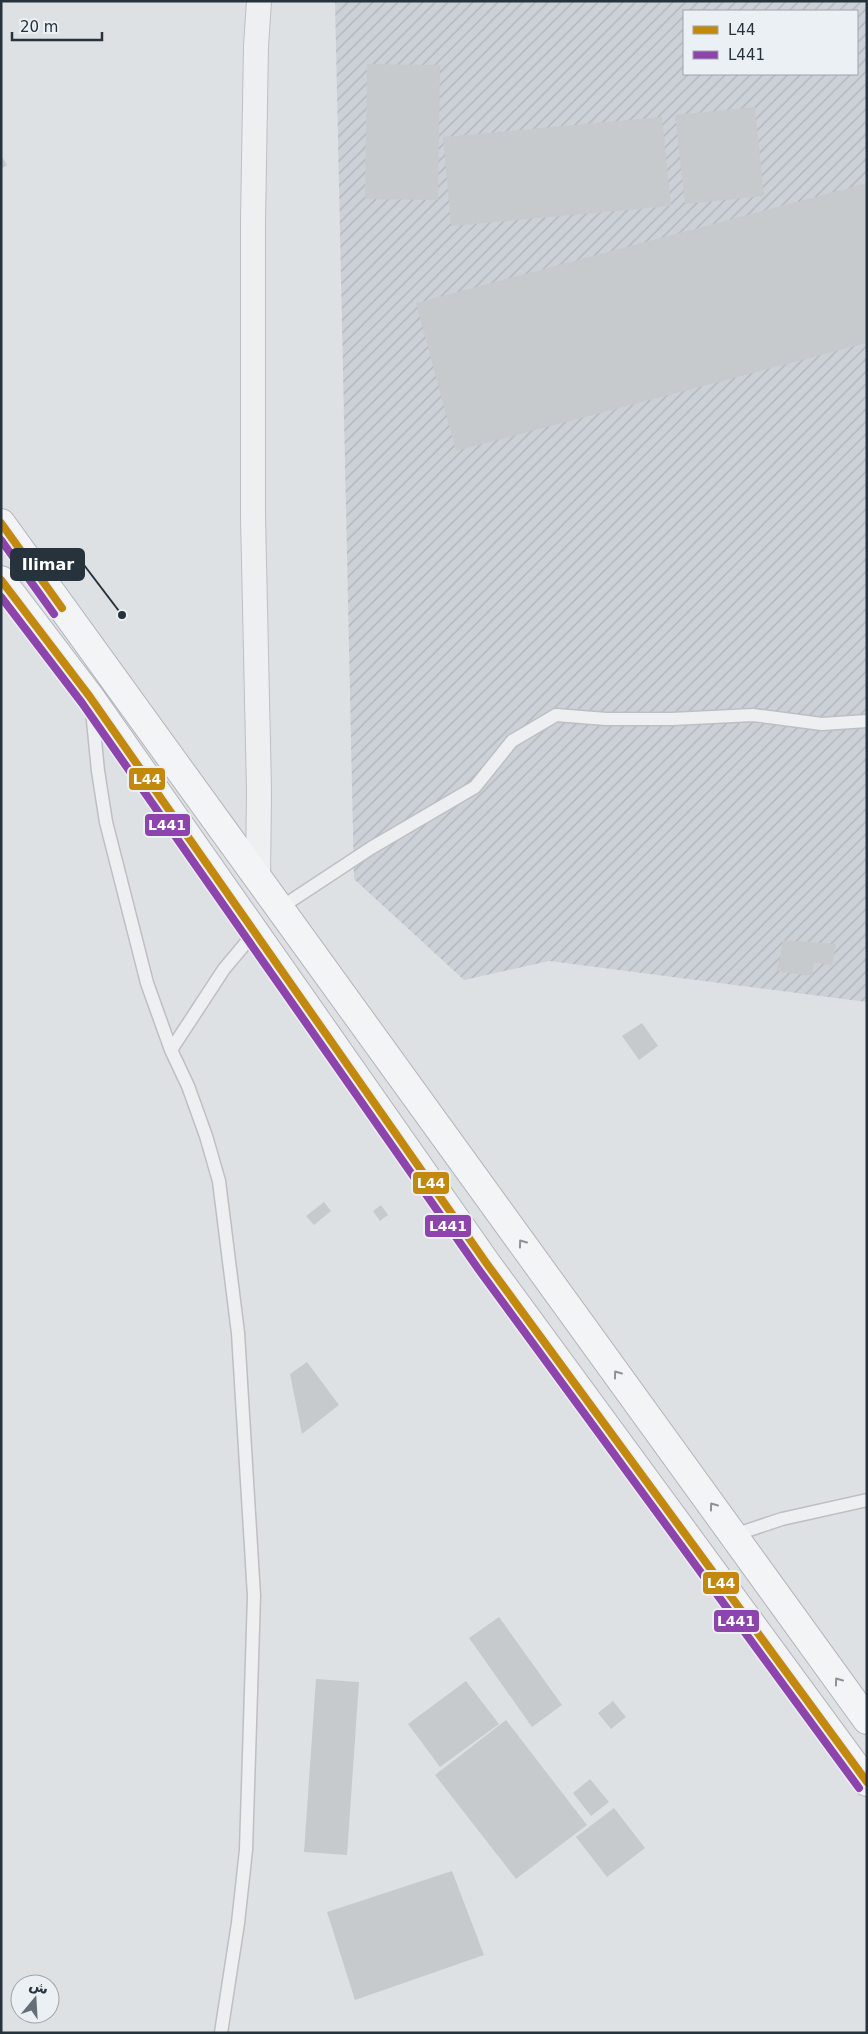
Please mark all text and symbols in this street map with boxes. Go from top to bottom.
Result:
scale bar [12,10,102,42]
legend [683,10,858,75]
text: 20 m [20,18,58,36]
text: L44 [728,21,755,39]
text: L441 [728,46,765,64]
callout: Ilimar [11,549,84,580]
text: Ilimar [22,555,74,574]
line badge: L44 [128,767,166,791]
text: L44 [133,771,161,787]
line badge: L441 [144,813,191,837]
text: L441 [148,817,186,833]
line badge: L44 [412,1171,450,1195]
text: L44 [417,1175,445,1191]
line badge: L441 [424,1214,472,1238]
text: L441 [429,1218,467,1234]
one-way arrow [519,1239,528,1249]
one-way arrow [615,1371,623,1380]
one-way arrow [710,1502,719,1512]
line badge: L44 [702,1571,740,1595]
text: L44 [707,1575,735,1591]
line badge: L441 [713,1609,760,1633]
text: L441 [717,1613,755,1629]
one-way arrow [835,1677,844,1686]
north arrow [10,1974,60,2024]
text: ش [27,1976,51,1997]

